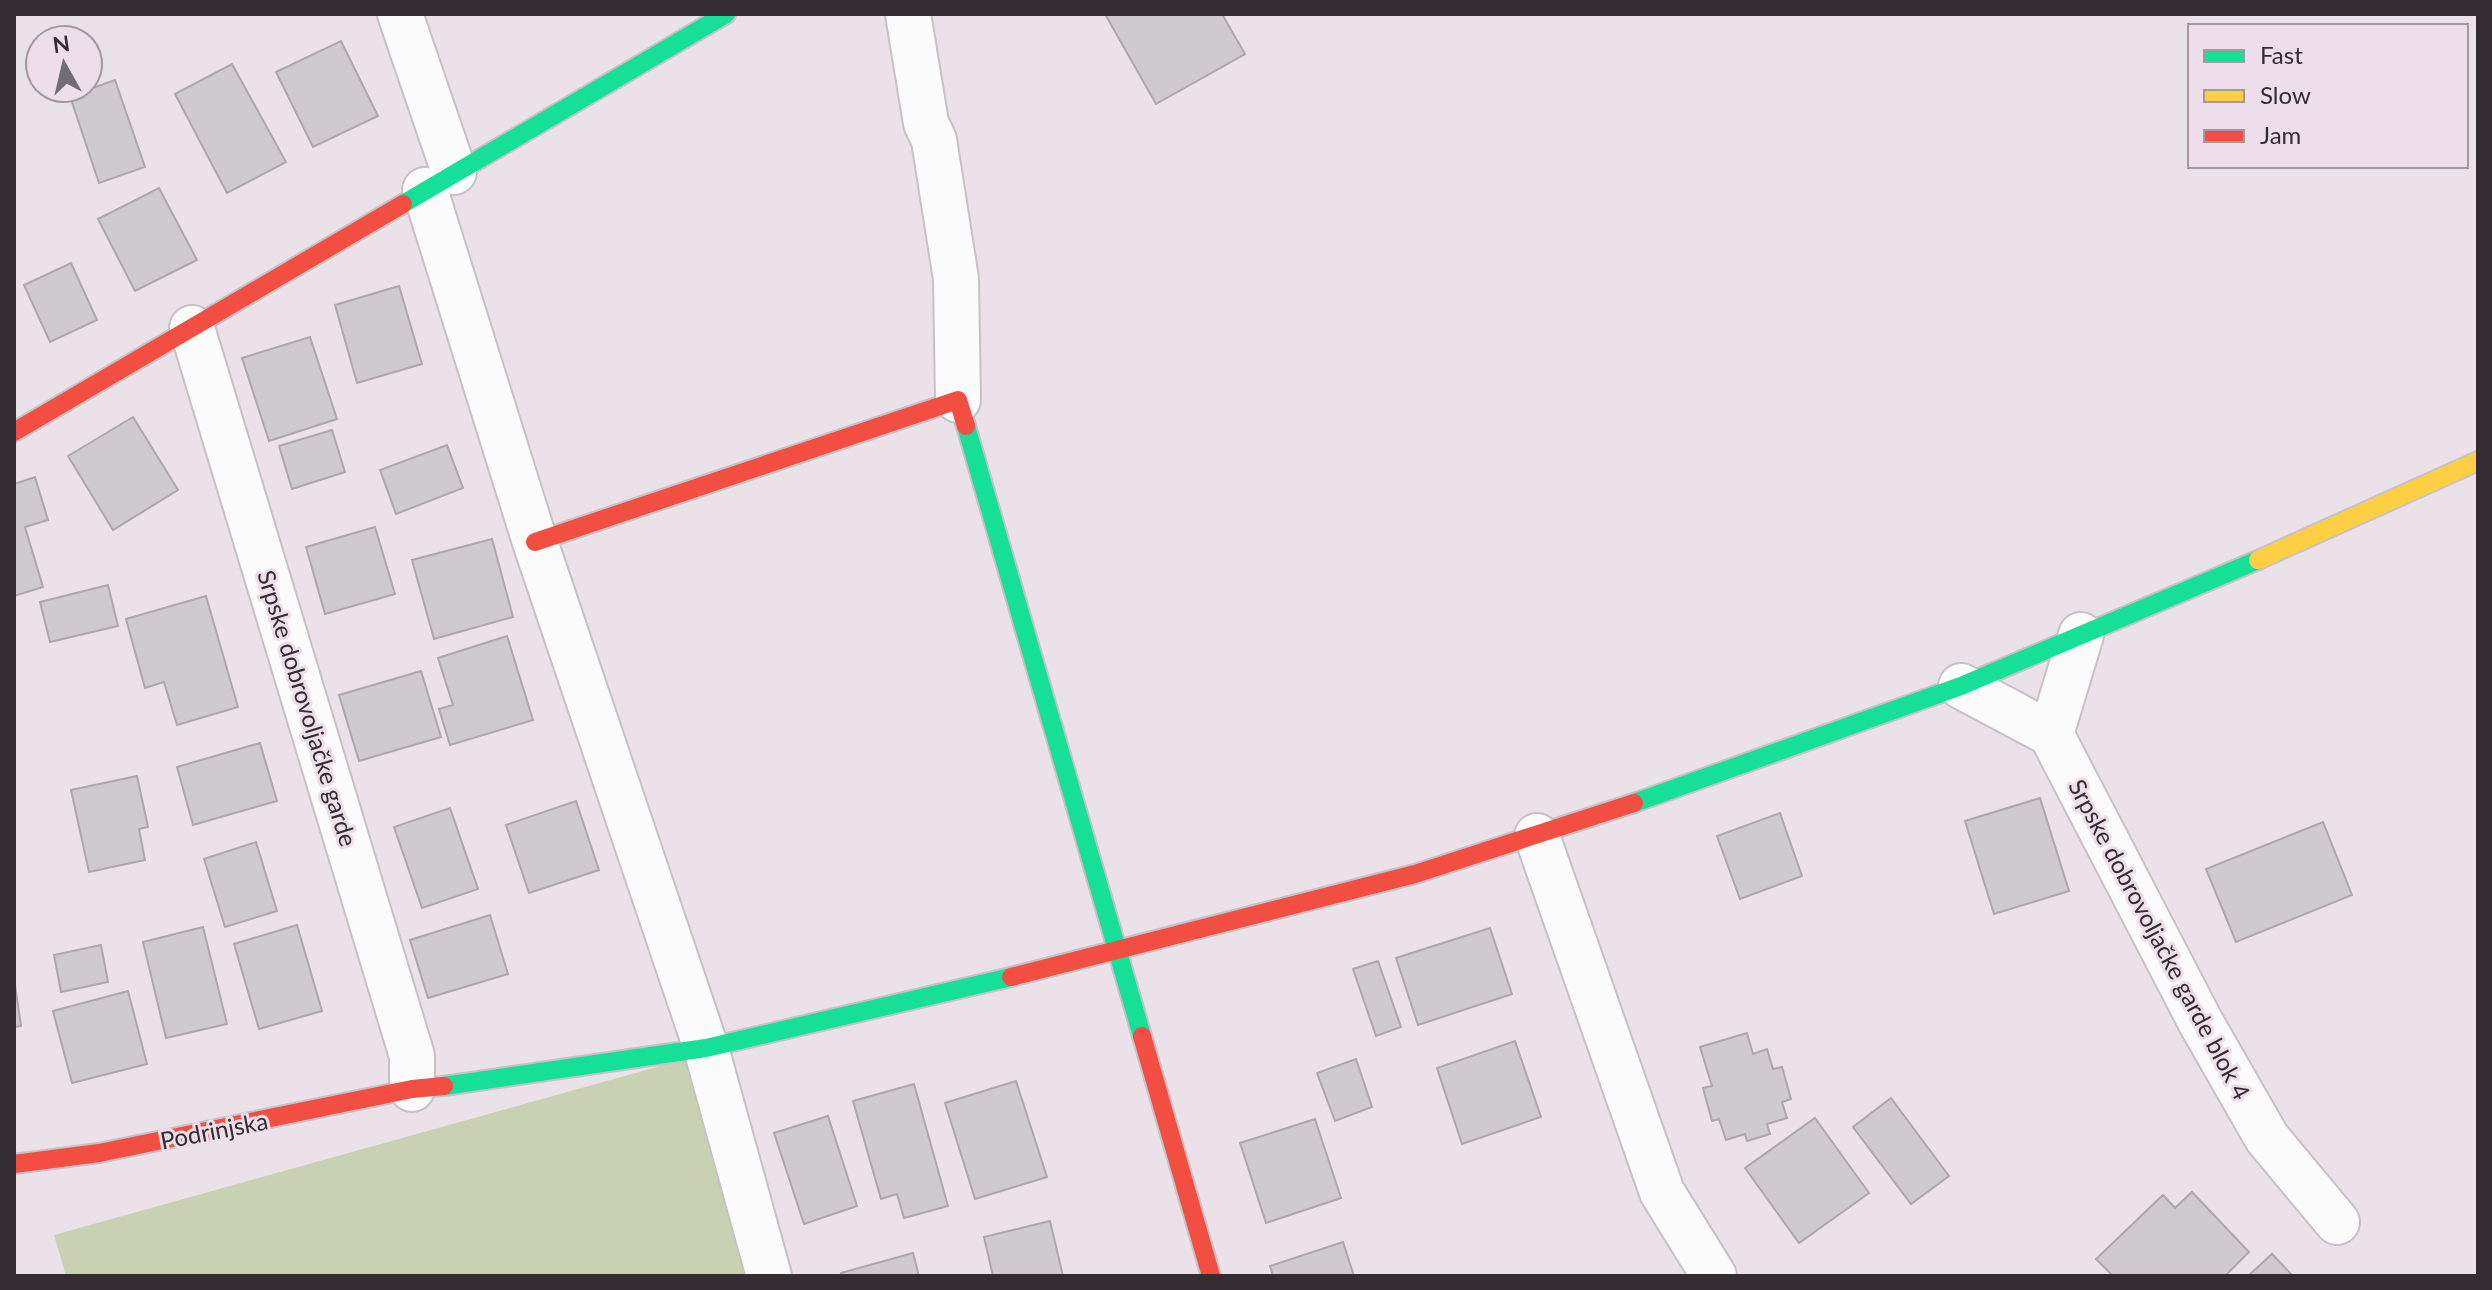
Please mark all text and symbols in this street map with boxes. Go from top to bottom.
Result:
north arrow [24,24,104,104]
legend [2188,24,2468,168]
text: N [51,29,71,58]
text: Fast [2260,40,2303,69]
text: Slow [2260,80,2311,109]
text: Jam [2260,120,2301,149]
street label: Srpske dobrovoljačke garde [252,566,364,850]
street label: Srpske dobrovoljačke garde blok 4 [2063,774,2257,1104]
street label: Podrinjska [158,1105,270,1155]

